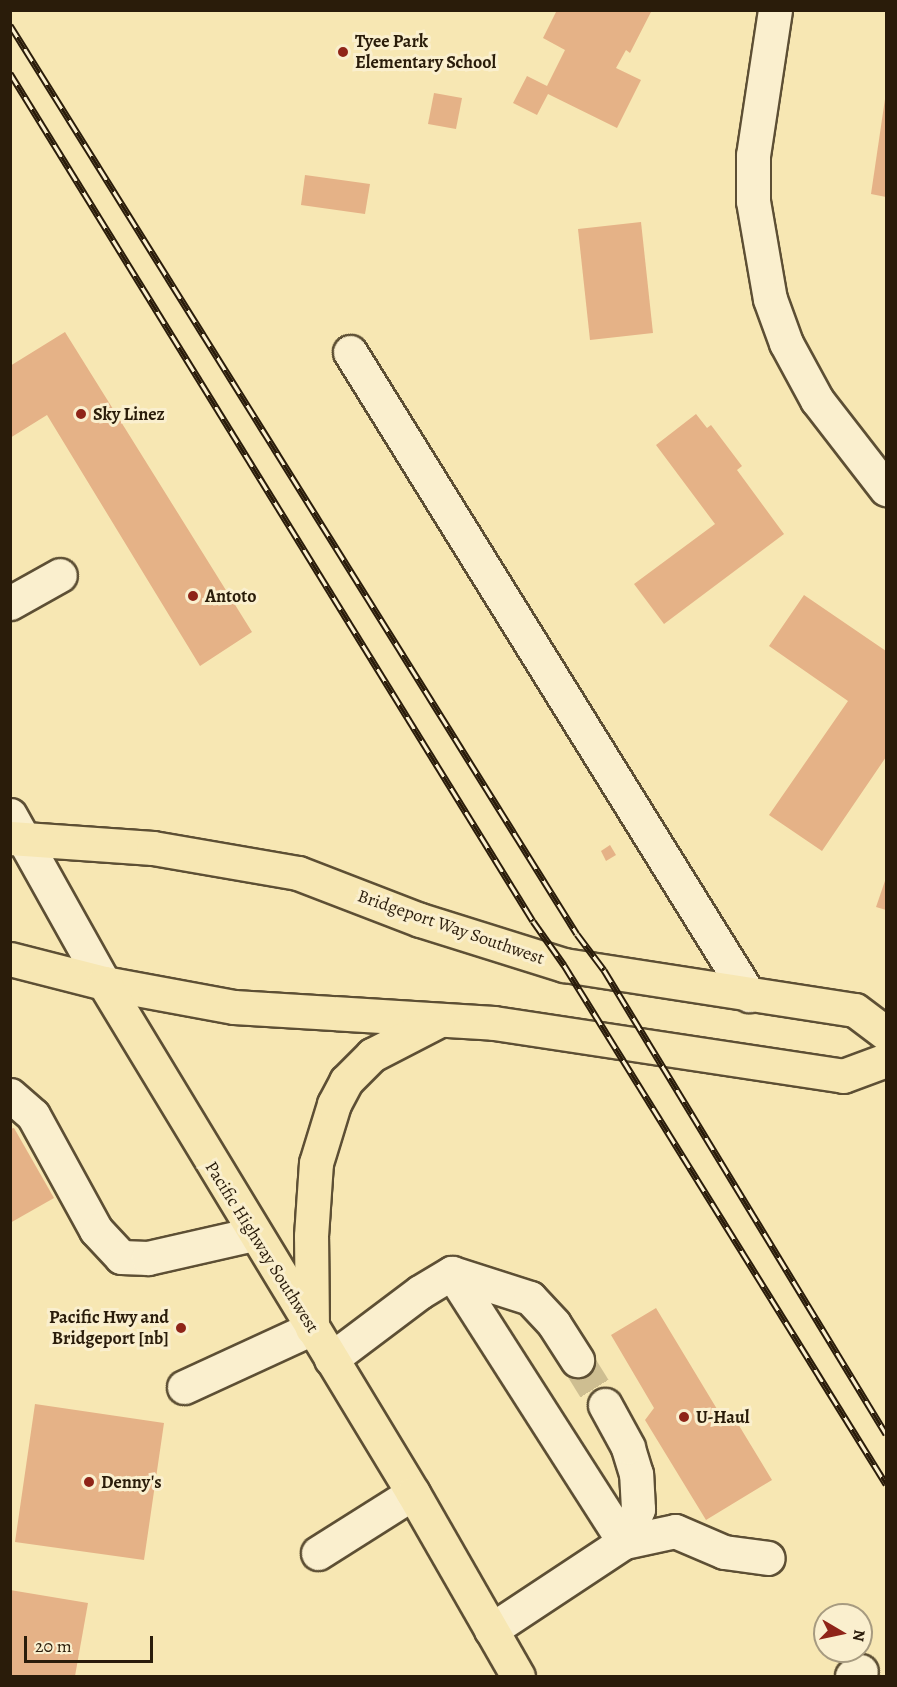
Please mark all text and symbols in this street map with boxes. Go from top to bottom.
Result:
place label: Tyee Park Elementary School [355,31,496,74]
marker: Tyee Park Elementary School [336,45,350,59]
place label: Sky Linez [93,403,165,425]
marker: Sky Linez [74,407,88,421]
place label: Antoto [205,585,257,607]
marker: Antoto [186,589,200,603]
street label: Bridgeport Way Southwest [355,885,547,969]
street label: Pacific Highway Southwest [200,1157,324,1337]
place label: Pacific Hwy and Bridgeport [nb] [49,1307,169,1350]
marker: Pacific Hwy and Bridgeport [nb] [174,1321,188,1335]
place label: U-Haul [696,1406,750,1428]
marker: U-Haul [677,1410,691,1424]
place label: Denny's [101,1471,161,1493]
marker: Denny's [82,1475,96,1489]
north arrow [813,1603,873,1663]
scale bar [27,1624,156,1662]
text: N [847,1628,871,1643]
text: 20 m [35,1634,72,1658]

